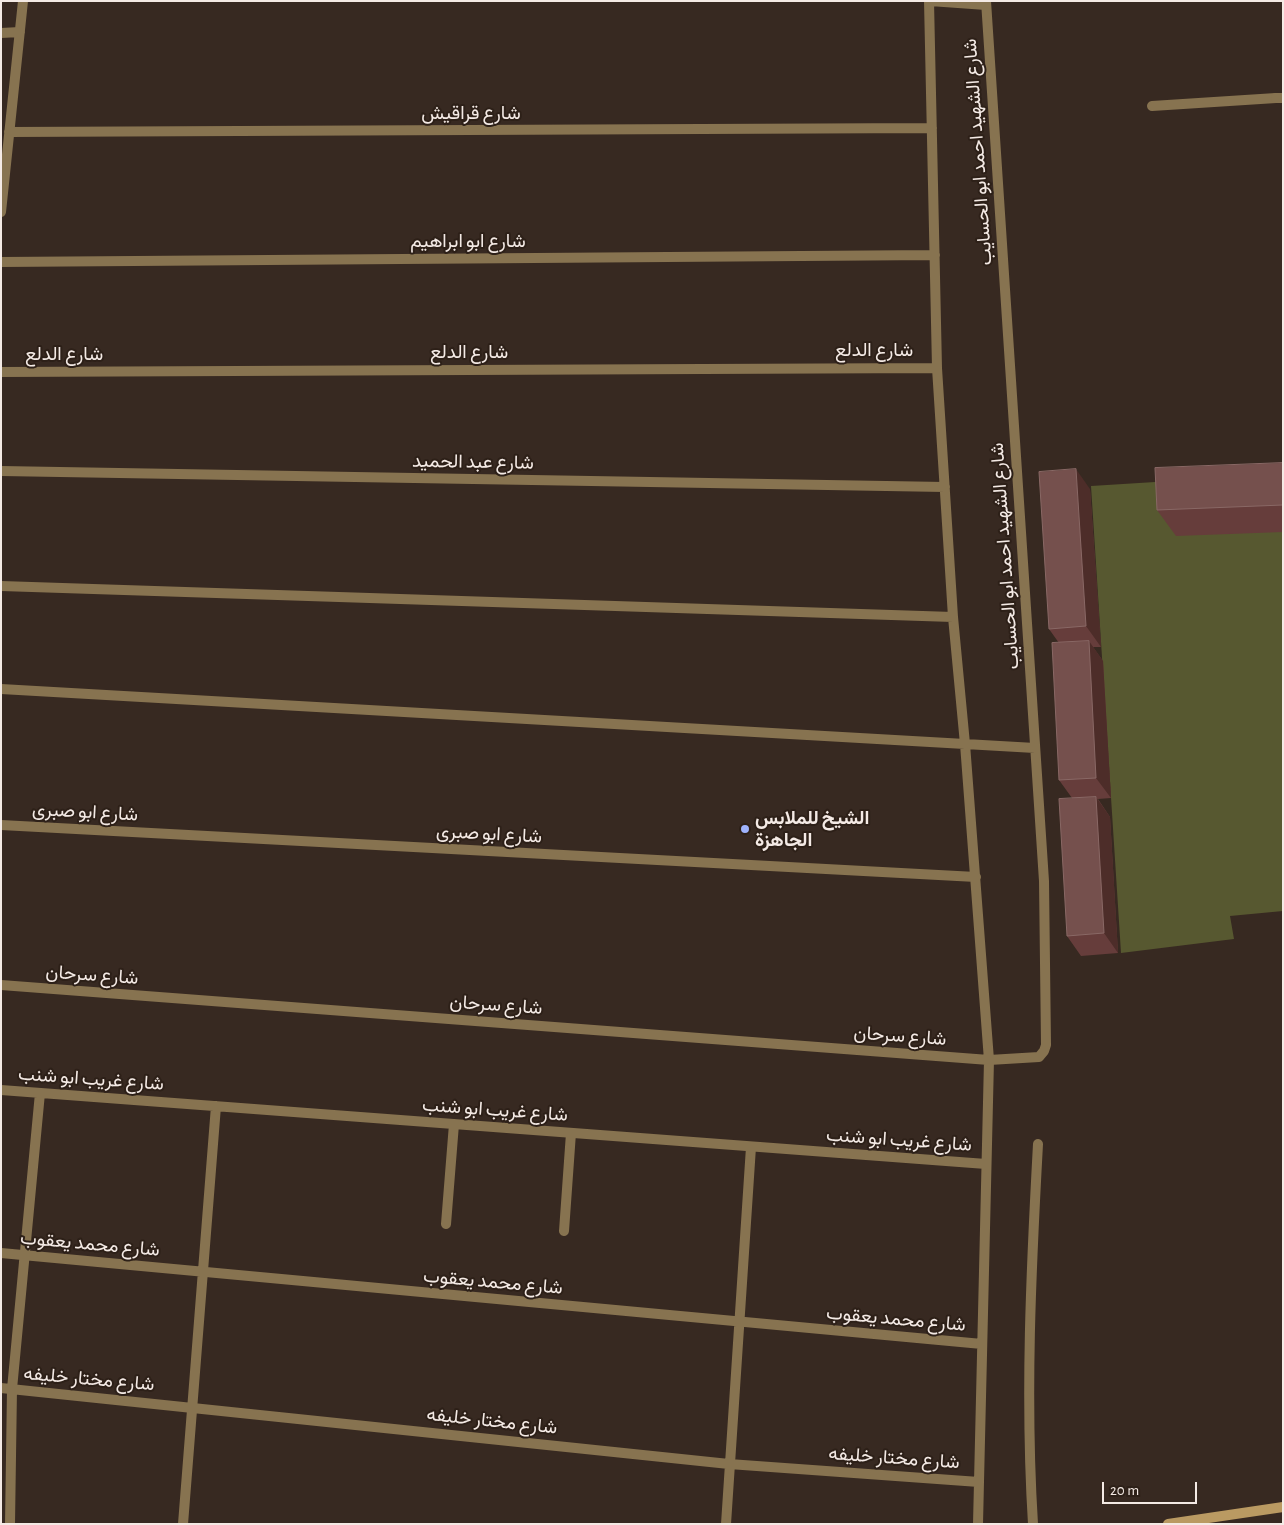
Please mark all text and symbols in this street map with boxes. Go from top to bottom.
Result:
street label: شارع الشهيد احمد ابو الحسايب [959,38,997,266]
street label: شارع قراقيش [421,102,521,124]
street label: شارع ابو ابراهيم [410,230,526,252]
street label: شارع الدلع [835,339,913,361]
street label: شارع الدلع [430,341,508,363]
street label: شارع الدلع [25,343,103,365]
street label: شارع الشهيد احمد ابو الحسايب [986,442,1024,670]
street label: شارع عبد الحميد [412,450,534,474]
street label: شارع ابو صبرى [31,798,139,826]
place label: الشيخ للملابس الجاهزة [755,807,870,851]
street label: شارع ابو صبرى [435,820,543,848]
marker: الشيخ للملابس الجاهزة [739,823,751,835]
street label: شارع سرحان [45,960,139,990]
street label: شارع سرحان [449,990,543,1020]
street label: شارع سرحان [853,1021,947,1051]
street label: شارع غريب ابو شنب [17,1063,165,1095]
street label: شارع غريب ابو شنب [421,1094,569,1126]
street label: شارع غريب ابو شنب [825,1124,973,1156]
street label: شارع محمد يعقوب [19,1227,161,1261]
street label: شارع محمد يعقوب [422,1265,564,1299]
street label: شارع محمد يعقوب [825,1302,967,1336]
street label: شارع مختار خليفه [23,1362,155,1396]
street label: شارع مختار خليفه [426,1403,558,1439]
street label: شارع مختار خليفه [828,1442,960,1474]
scale bar [1104,1472,1199,1504]
text: 20 m [1110,1483,1139,1498]

